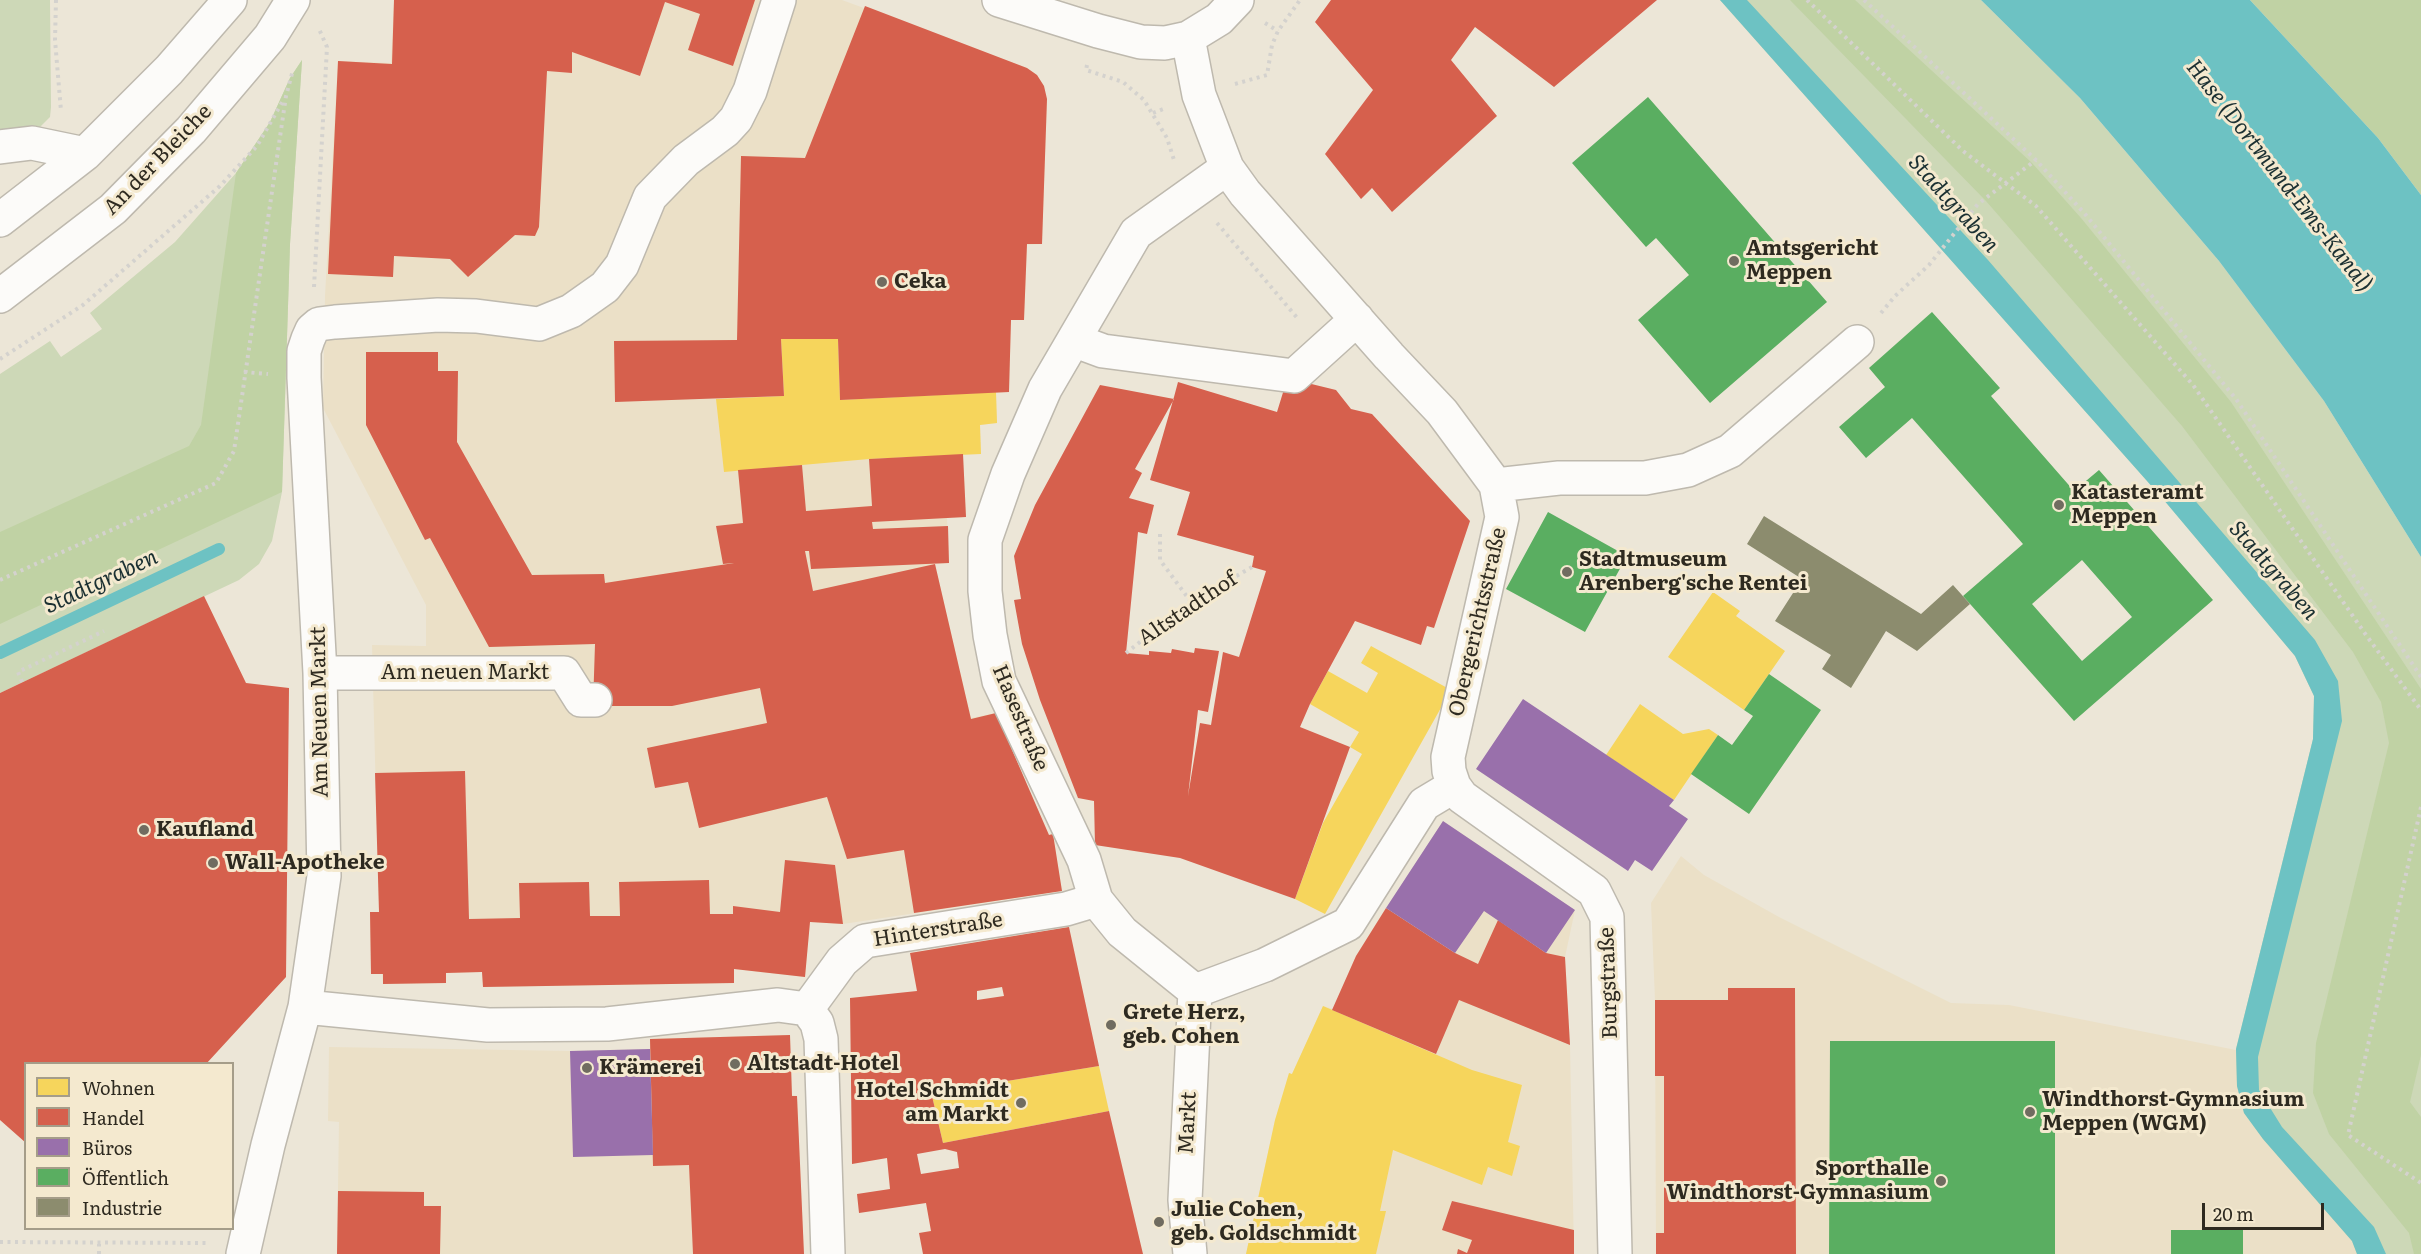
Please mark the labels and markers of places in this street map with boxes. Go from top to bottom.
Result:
place label: Amtsgericht Meppen [1746,236,1879,286]
marker: Amtsgericht Meppen [1727,254,1741,268]
place label: Ceka [894,269,947,295]
marker: Ceka [875,275,889,289]
place label: Katasteramt Meppen [2071,480,2204,530]
marker: Katasteramt Meppen [2052,498,2066,512]
place label: Stadtmuseum Arenberg'sche Rentei [1579,547,1807,597]
marker: Stadtmuseum Arenberg'sche Rentei [1560,565,1574,579]
place label: Kaufland [156,817,254,843]
marker: Kaufland [137,823,151,837]
place label: Wall-Apotheke [225,850,385,876]
marker: Wall-Apotheke [206,856,220,870]
place label: Grete Herz, geb. Cohen [1123,1000,1246,1050]
marker: Grete Herz, geb. Cohen [1104,1018,1118,1032]
place label: Altstadt-Hotel [747,1051,899,1077]
place label: Krämerei [599,1055,702,1081]
marker: Altstadt-Hotel [728,1057,742,1071]
marker: Krämerei [580,1061,594,1075]
place label: Hotel Schmidt am Markt [856,1078,1009,1128]
place label: Windthorst-Gymnasium Meppen (WGM) [2042,1087,2304,1137]
marker: Hotel Schmidt am Markt [1014,1096,1028,1110]
marker: Windthorst-Gymnasium Meppen (WGM) [2023,1105,2037,1119]
place label: Sporthalle Windthorst-Gymnasium [1667,1156,1929,1206]
marker: Sporthalle Windthorst-Gymnasium [1934,1174,1948,1188]
place label: Julie Cohen, geb. Goldschmidt [1171,1197,1357,1247]
marker: Julie Cohen, geb. Goldschmidt [1152,1215,1166,1229]

